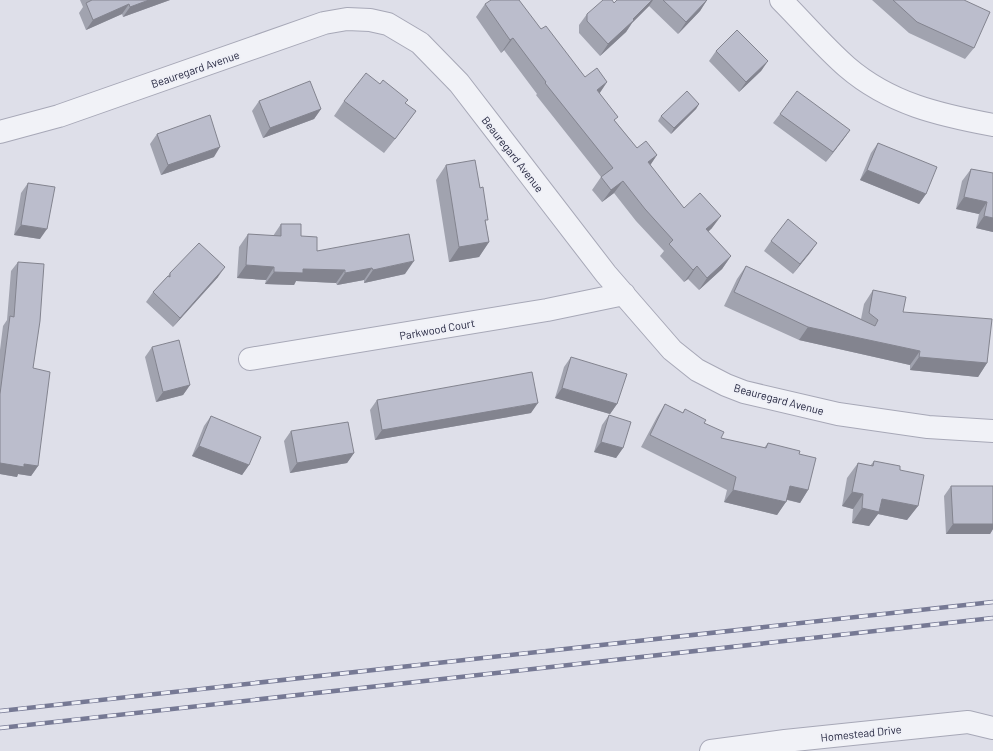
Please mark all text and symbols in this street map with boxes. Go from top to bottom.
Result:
street label: Beauregard Avenue [149,48,241,90]
street label: Beauregard Avenue [479,113,547,195]
street label: Parkwood Court [398,316,476,342]
street label: Beauregard Avenue [733,381,826,417]
street label: Homestead Drive [820,722,902,744]

